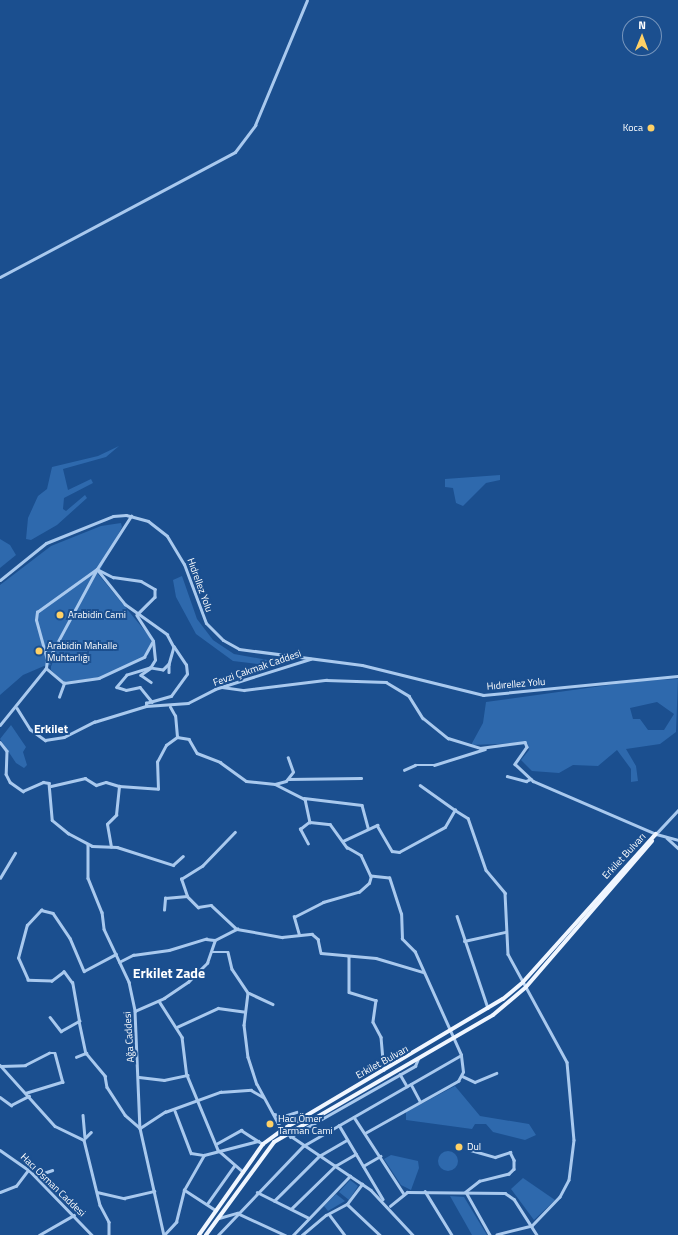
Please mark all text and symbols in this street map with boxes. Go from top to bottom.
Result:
north arrow [622,16,662,56]
text: N [638,17,646,33]
place label: Koca [623,122,643,134]
marker: Koca [646,123,656,133]
street label: Hıdrellez Yolu [185,556,215,614]
place label: Arabidin Cami [68,609,126,621]
marker: Arabidin Cami [55,610,65,620]
place label: Arabidin Mahalle Muhtarlığı [47,639,117,662]
marker: Arabidin Mahalle Muhtarlığı [34,646,44,656]
street label: Fevzi Çakmak Caddesi [211,647,303,689]
street label: Hıdırellez Yolu [486,675,546,693]
district label: Erkilet [34,722,68,736]
street label: Erkilet Bulvarı [600,831,648,881]
district label: Erkilet Zade [133,965,205,981]
street label: Ağa Caddesi [121,1011,137,1063]
street label: Erkilet Bulvarı [354,1043,410,1081]
place label: Hacı Ömer Tarman Cami [278,1112,333,1136]
marker: Hacı Ömer Tarman Cami [265,1119,275,1129]
place label: Dul [467,1141,481,1153]
marker: Dul [454,1142,464,1152]
street label: Hacı Osman Caddesi [18,1151,88,1219]

